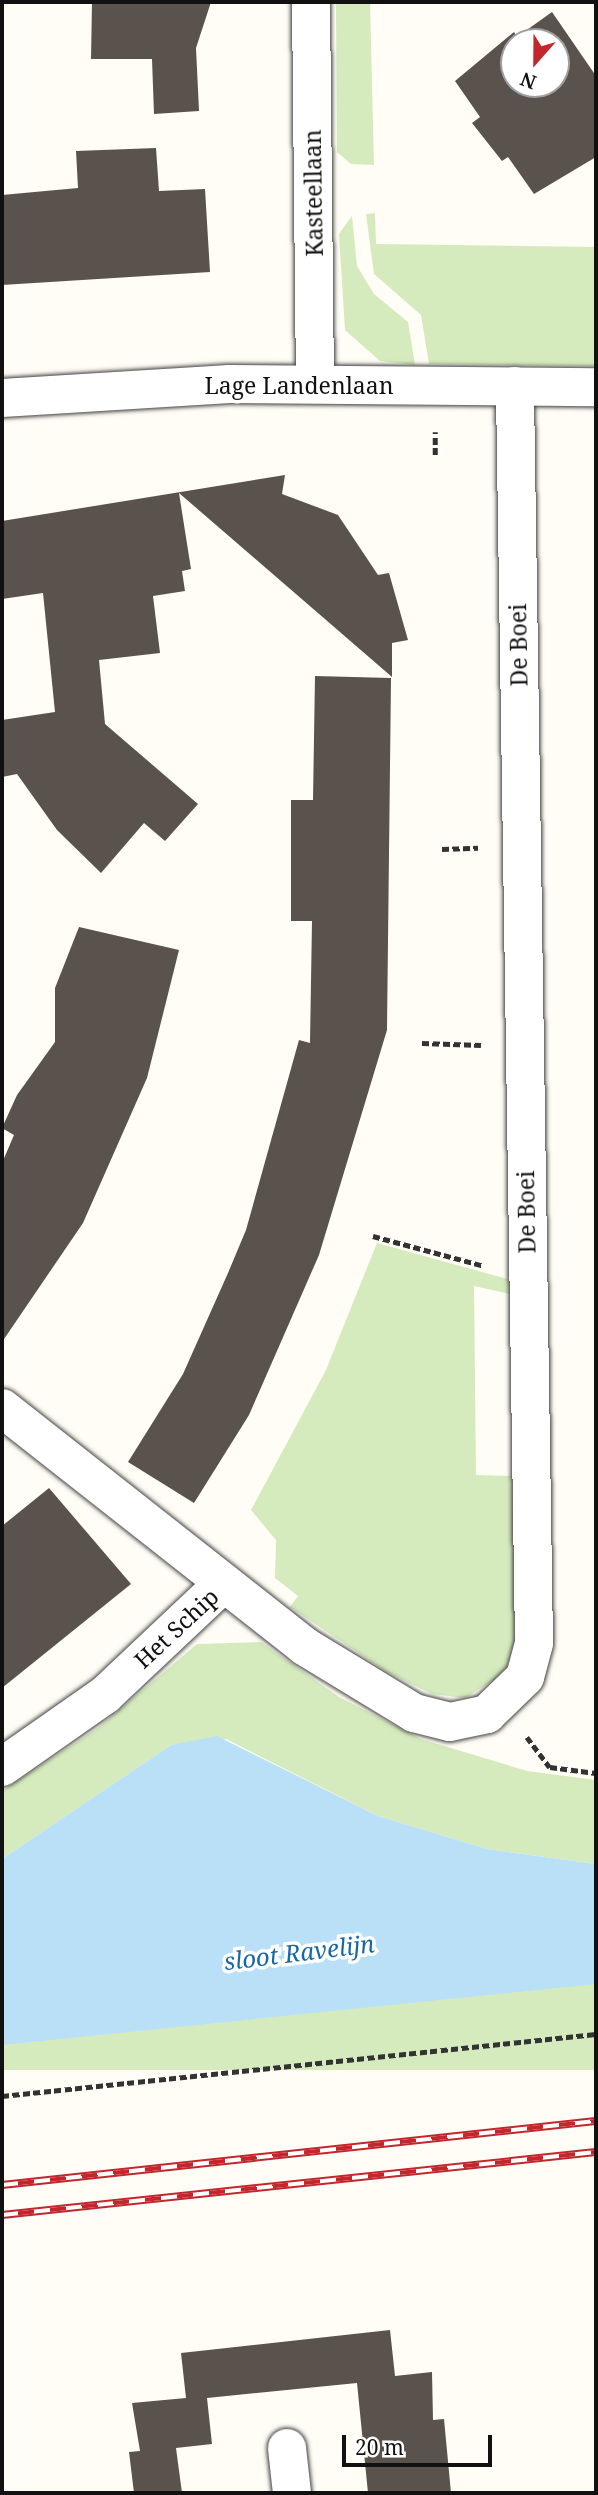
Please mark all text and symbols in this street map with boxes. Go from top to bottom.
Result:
north arrow [500,28,570,98]
text: N [517,66,540,96]
street label: Kasteellaan [298,129,328,257]
street label: Lage Landenlaan [204,371,394,399]
street label: De Boei [503,603,533,687]
street label: De Boei [511,1170,541,1254]
street label: Het Schip [128,1582,224,1674]
water label: sloot Ravelijn [222,1928,376,1976]
scale bar [346,2422,496,2466]
text: 20 m [355,2433,404,2461]

